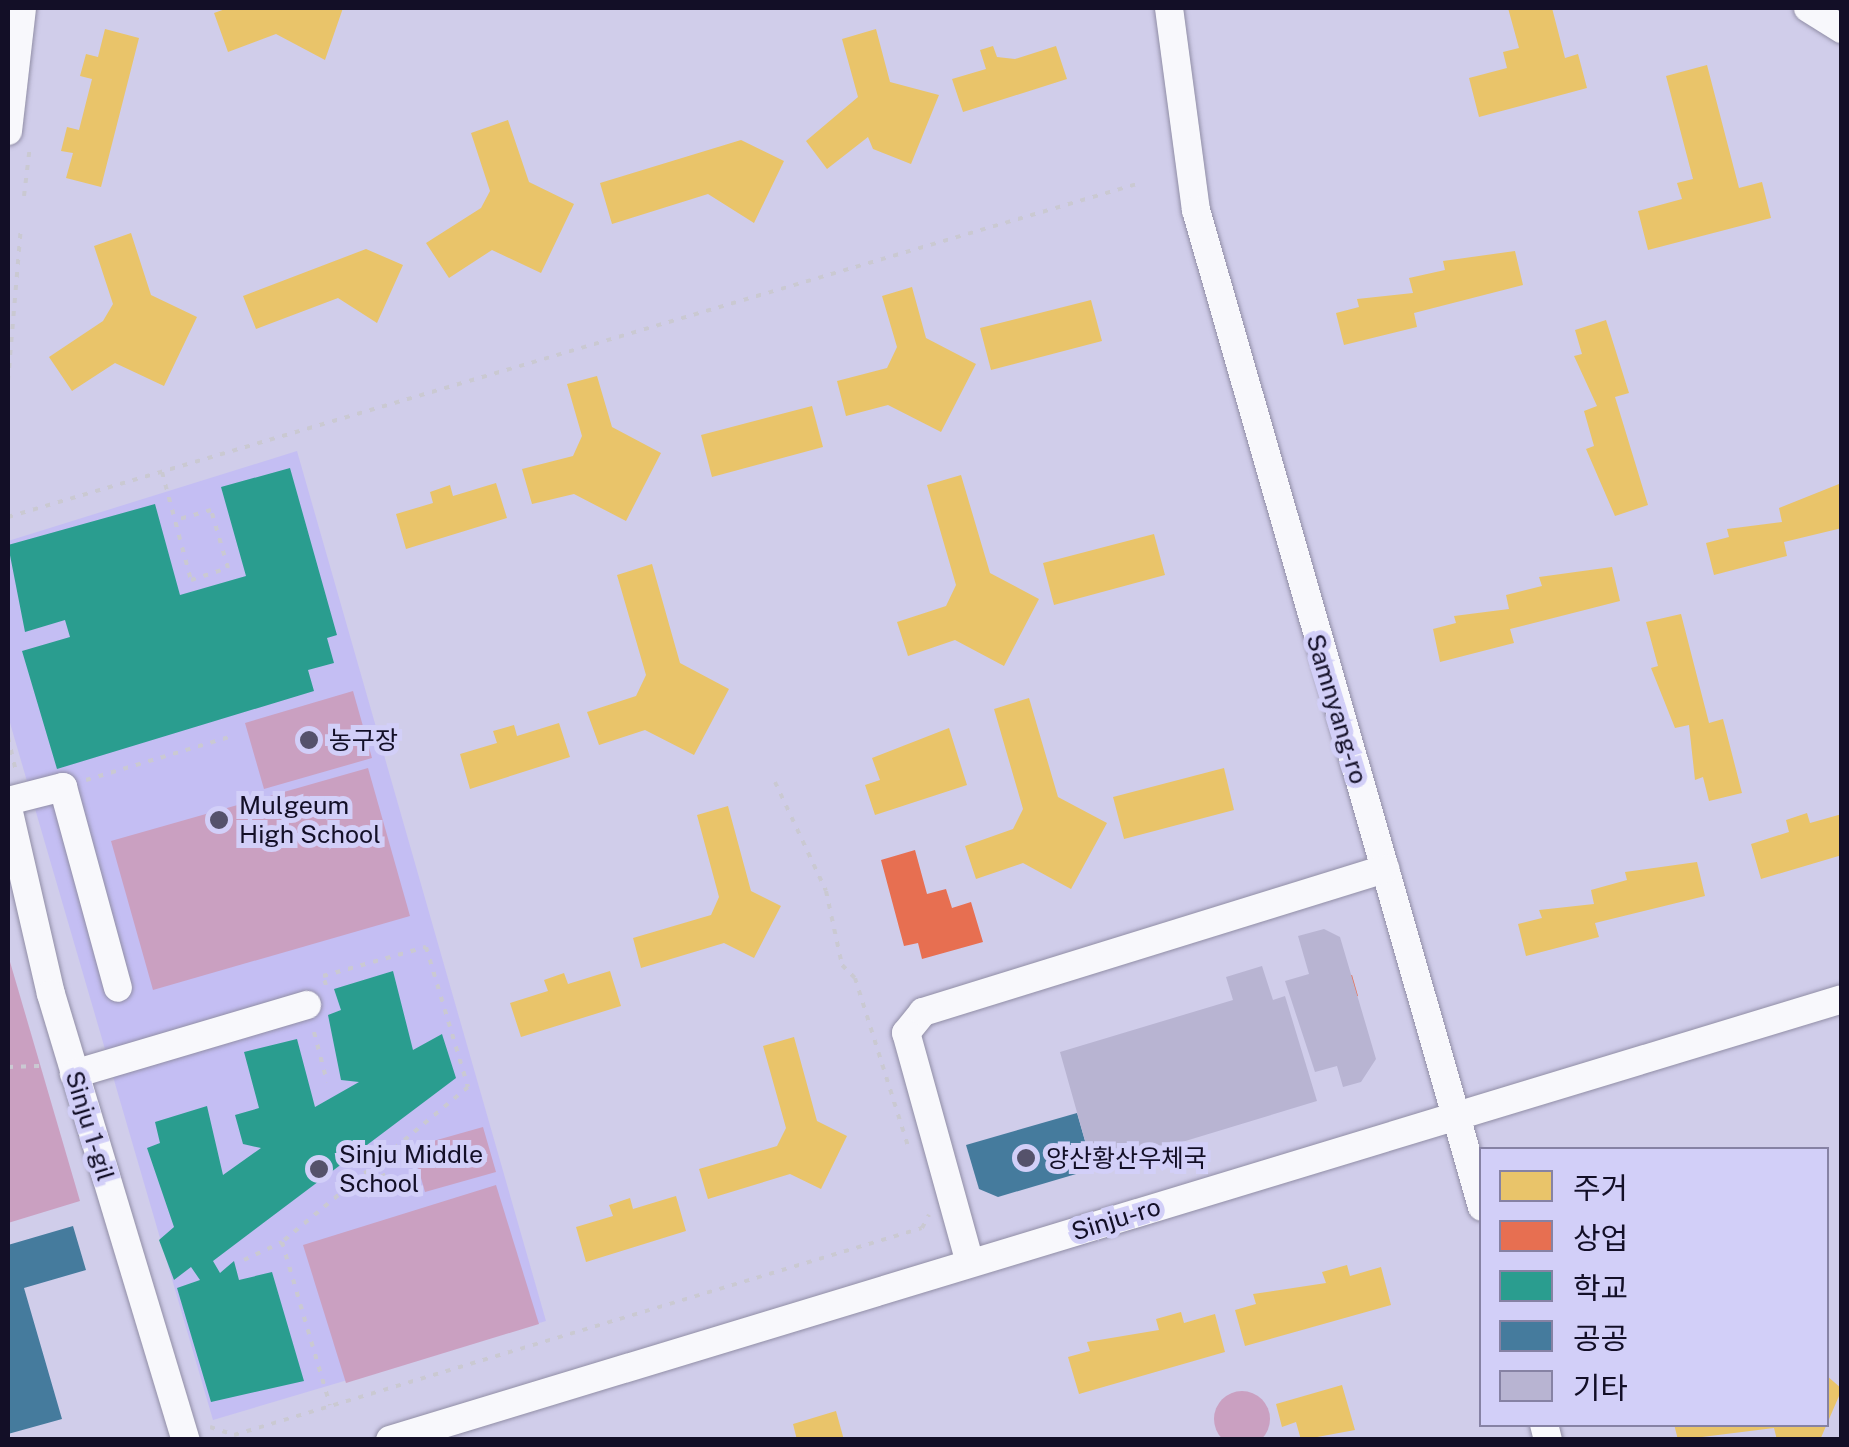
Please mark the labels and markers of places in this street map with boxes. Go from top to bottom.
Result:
place label: 농구장 [329,725,398,755]
marker: 농구장 [298,729,320,751]
place label: Mulgeum High School [239,791,381,850]
marker: Mulgeum High School [208,809,230,831]
place label: Sinju Middle School [339,1140,483,1199]
place label: 양산황산우체국 [1046,1143,1207,1173]
marker: 양산황산우체국 [1015,1147,1037,1169]
marker: Sinju Middle School [308,1158,330,1180]

